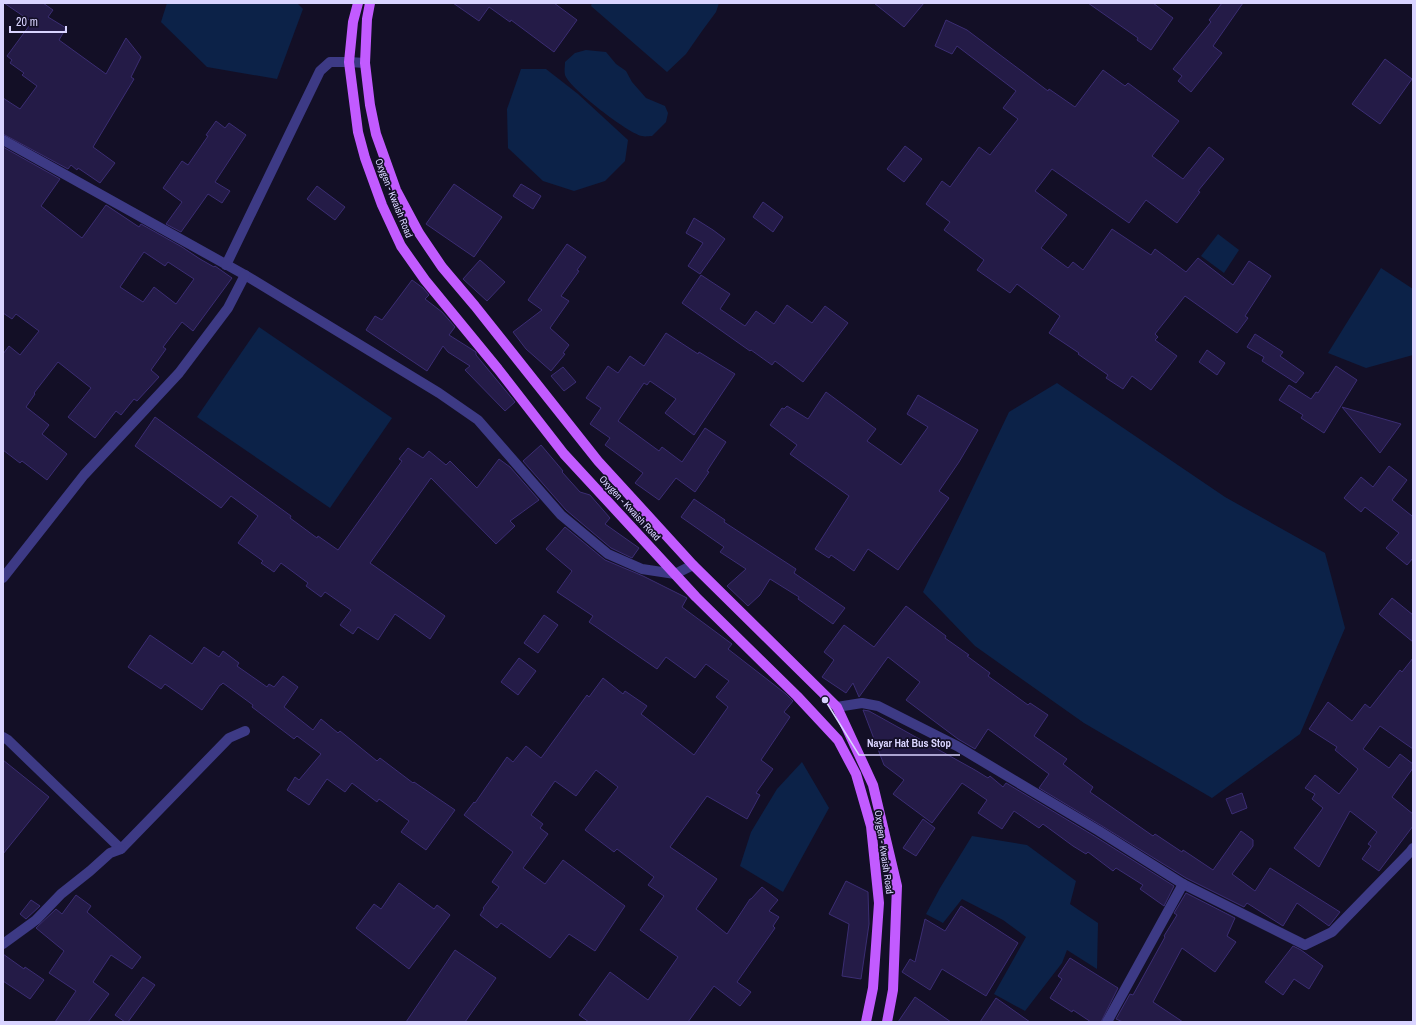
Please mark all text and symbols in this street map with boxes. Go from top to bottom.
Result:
scale bar [10,8,66,34]
text: 20 m [16,14,38,30]
street label: Oxygen - Kwaish Road [372,156,416,240]
street label: Oxygen - Kwaish Road [596,473,664,543]
callout: Nayar Hat Bus Stop [859,732,960,755]
text: Nayar Hat Bus Stop [867,736,952,750]
street label: Oxygen - Kwaish Road [872,809,896,895]

